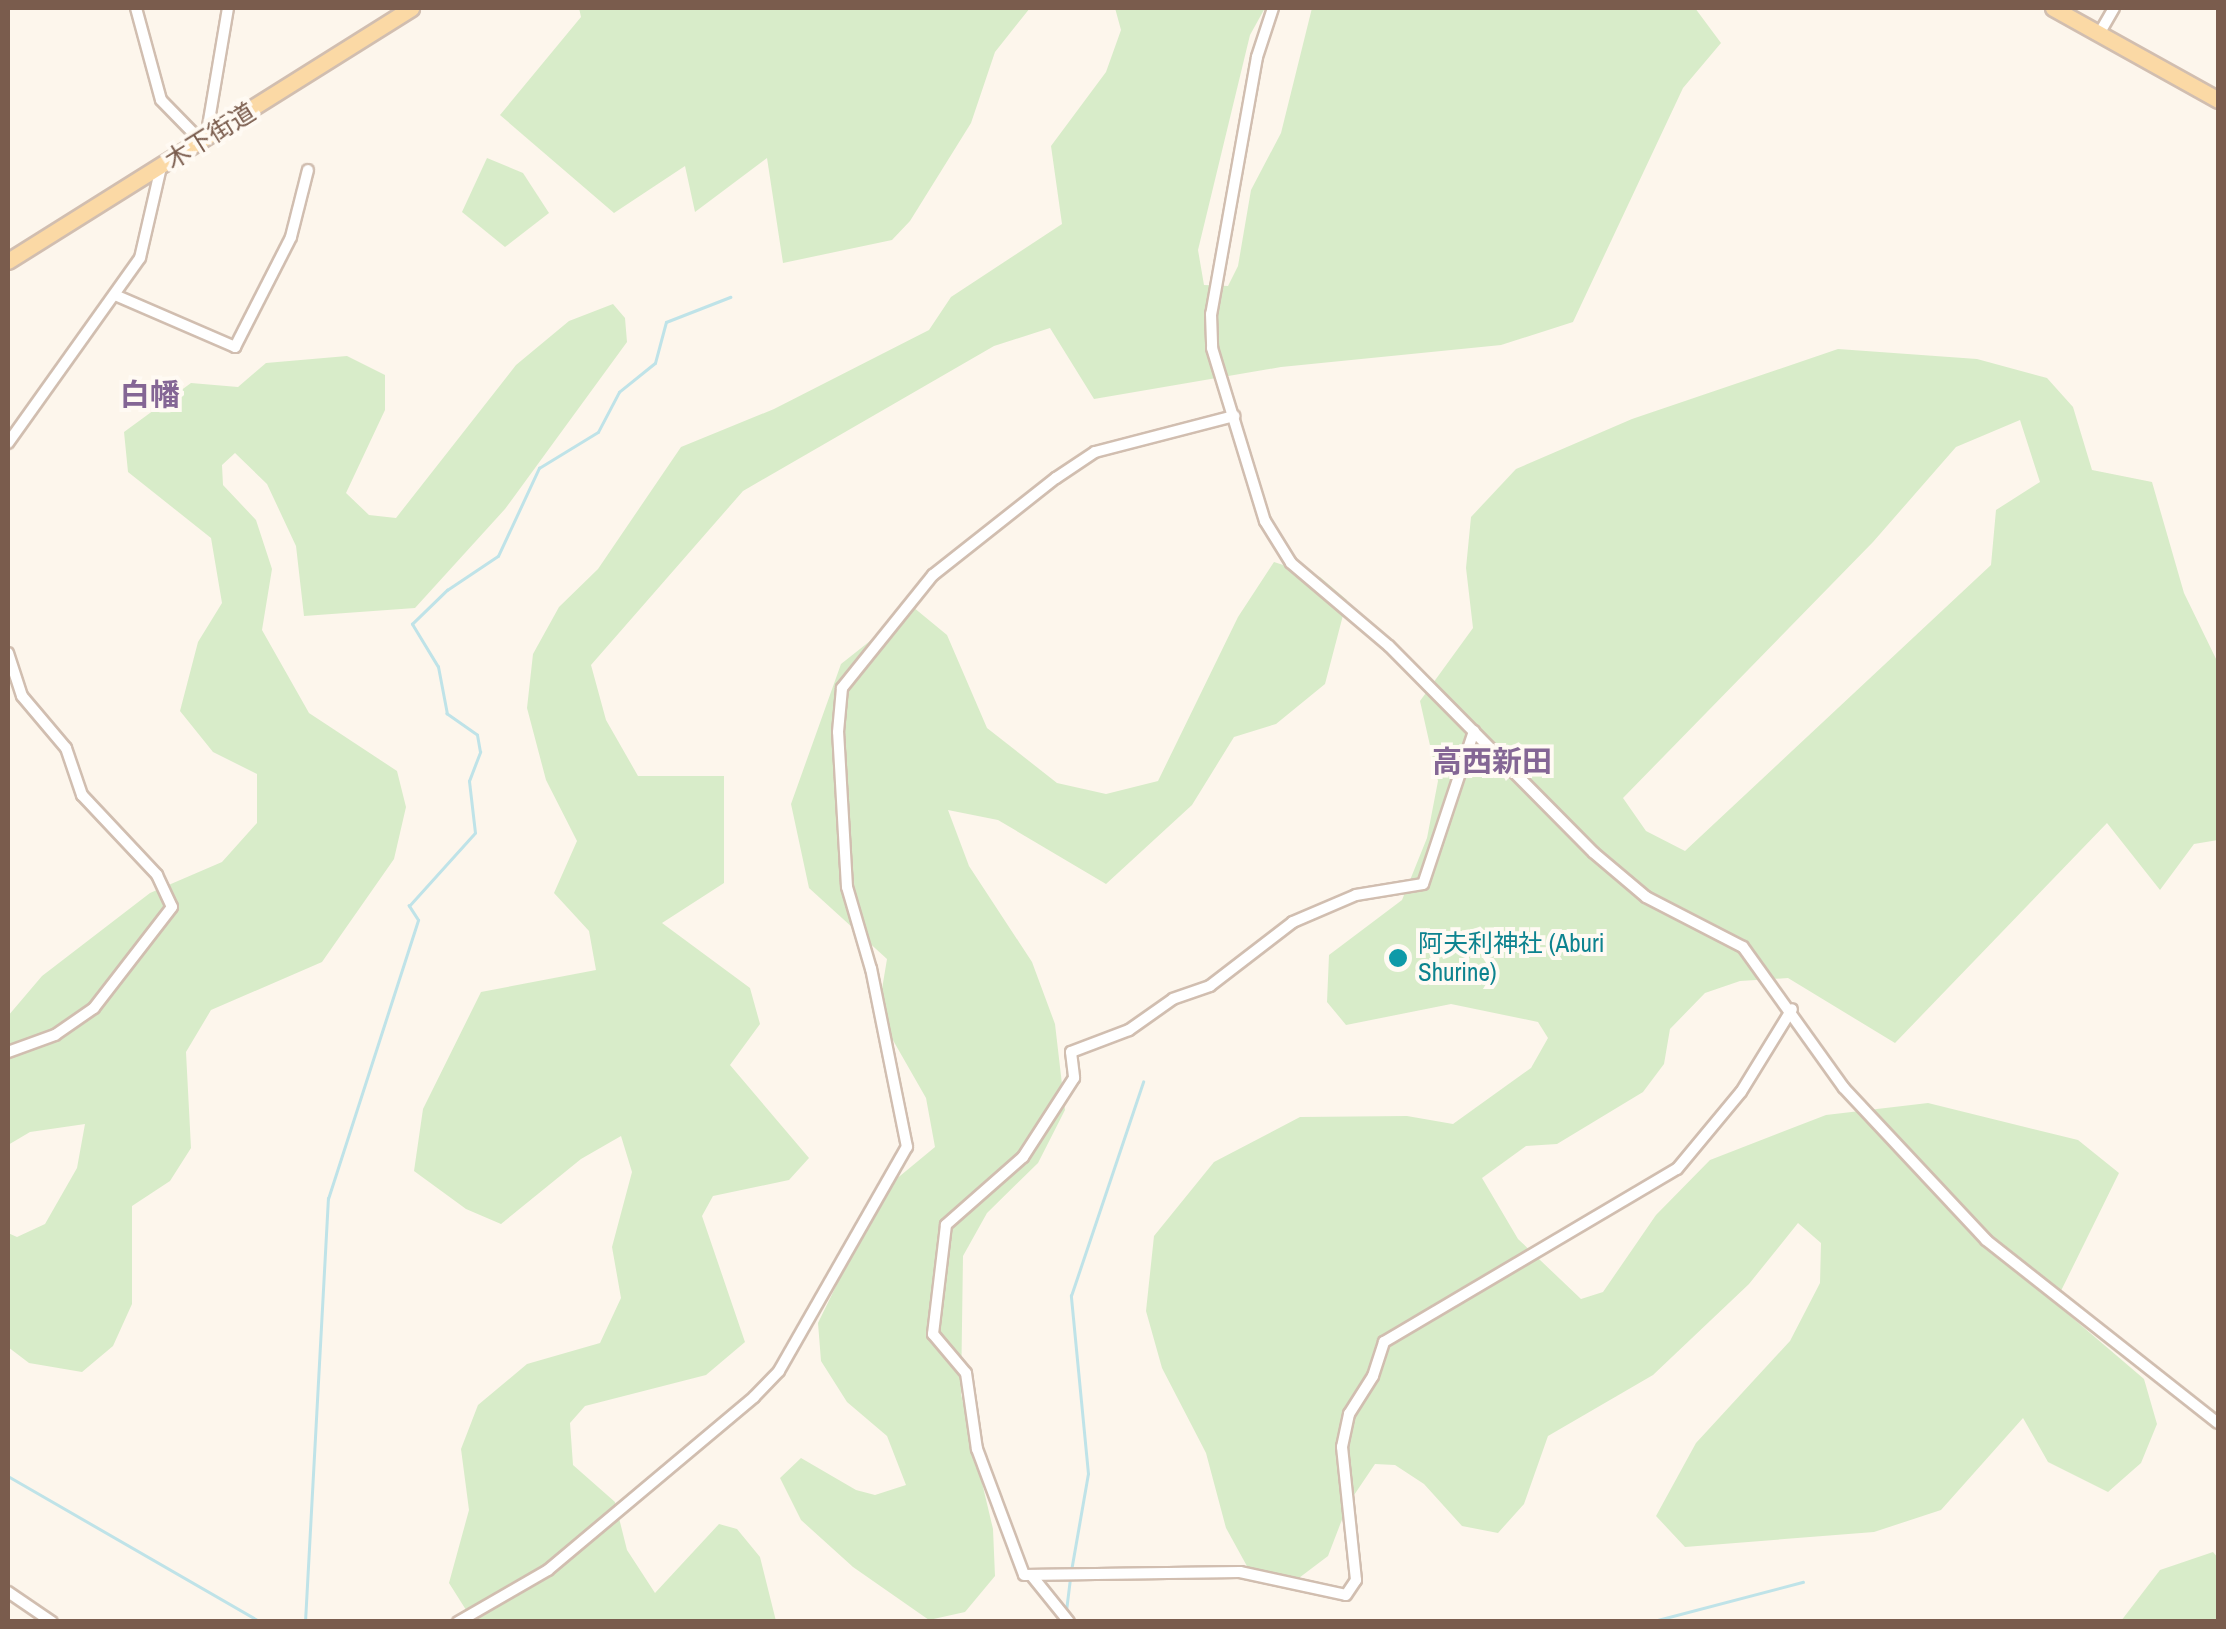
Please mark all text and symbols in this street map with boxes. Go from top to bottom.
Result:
street label: 木下街道 [160,97,260,175]
district label: 白幡 [120,376,180,412]
district label: 高西新田 [1432,743,1552,779]
place label: 阿夫利神社 (Aburi Shurine) [1418,929,1605,988]
marker: 阿夫利神社 (Aburi Shurine) [1387,947,1409,969]

